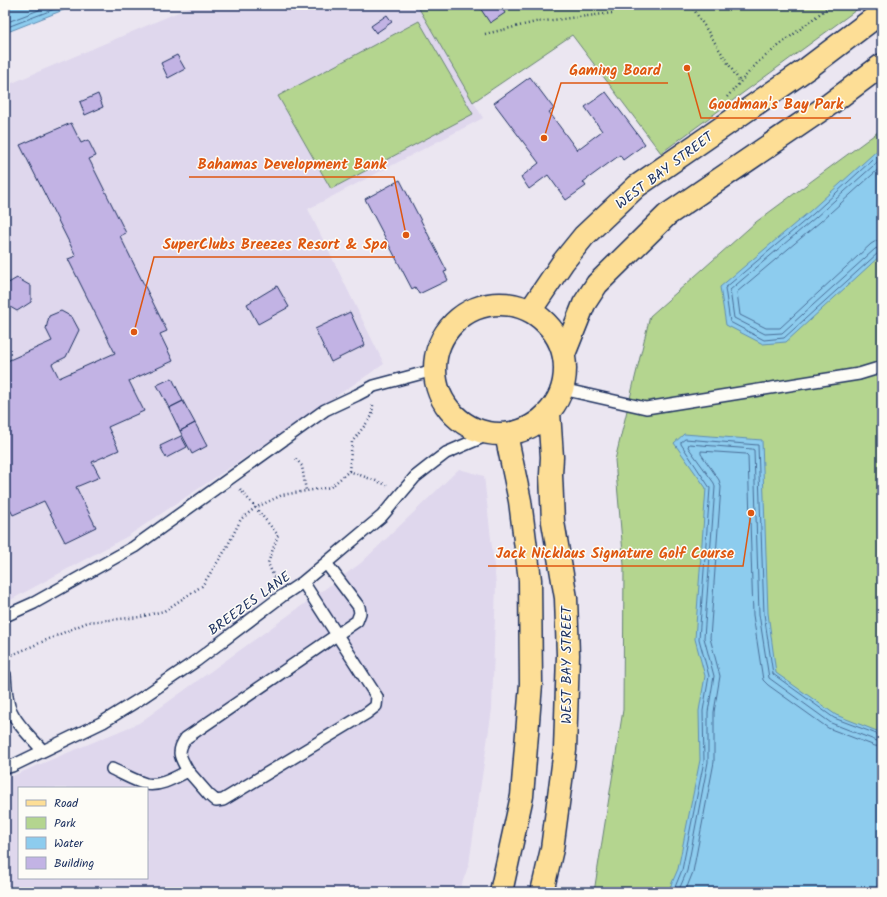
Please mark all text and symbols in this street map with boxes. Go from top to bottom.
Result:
callout: Gaming Board [561,56,668,83]
text: Gaming Board [569,59,662,83]
callout: Goodman's Bay Park [701,91,851,118]
text: Goodman's Bay Park [709,93,844,117]
street label: WEST BAY STREET [611,126,719,215]
callout: Bahamas Development Bank [189,150,394,177]
text: Bahamas Development Bank [198,153,387,177]
callout: SuperClubs Breezes Resort & Spa [154,230,395,257]
text: SuperClubs Breezes Resort & Spa [163,233,388,257]
callout: Jack Nicklaus Signature Golf Course [488,539,743,566]
text: Jack Nicklaus Signature Golf Course [496,542,735,566]
street label: BREEZES LANE [204,566,296,641]
street label: WEST BAY STREET [556,605,578,724]
legend [18,787,148,879]
text: Road [54,794,79,813]
text: Park [54,814,76,833]
text: Water [54,834,84,853]
text: Building [54,854,94,873]

